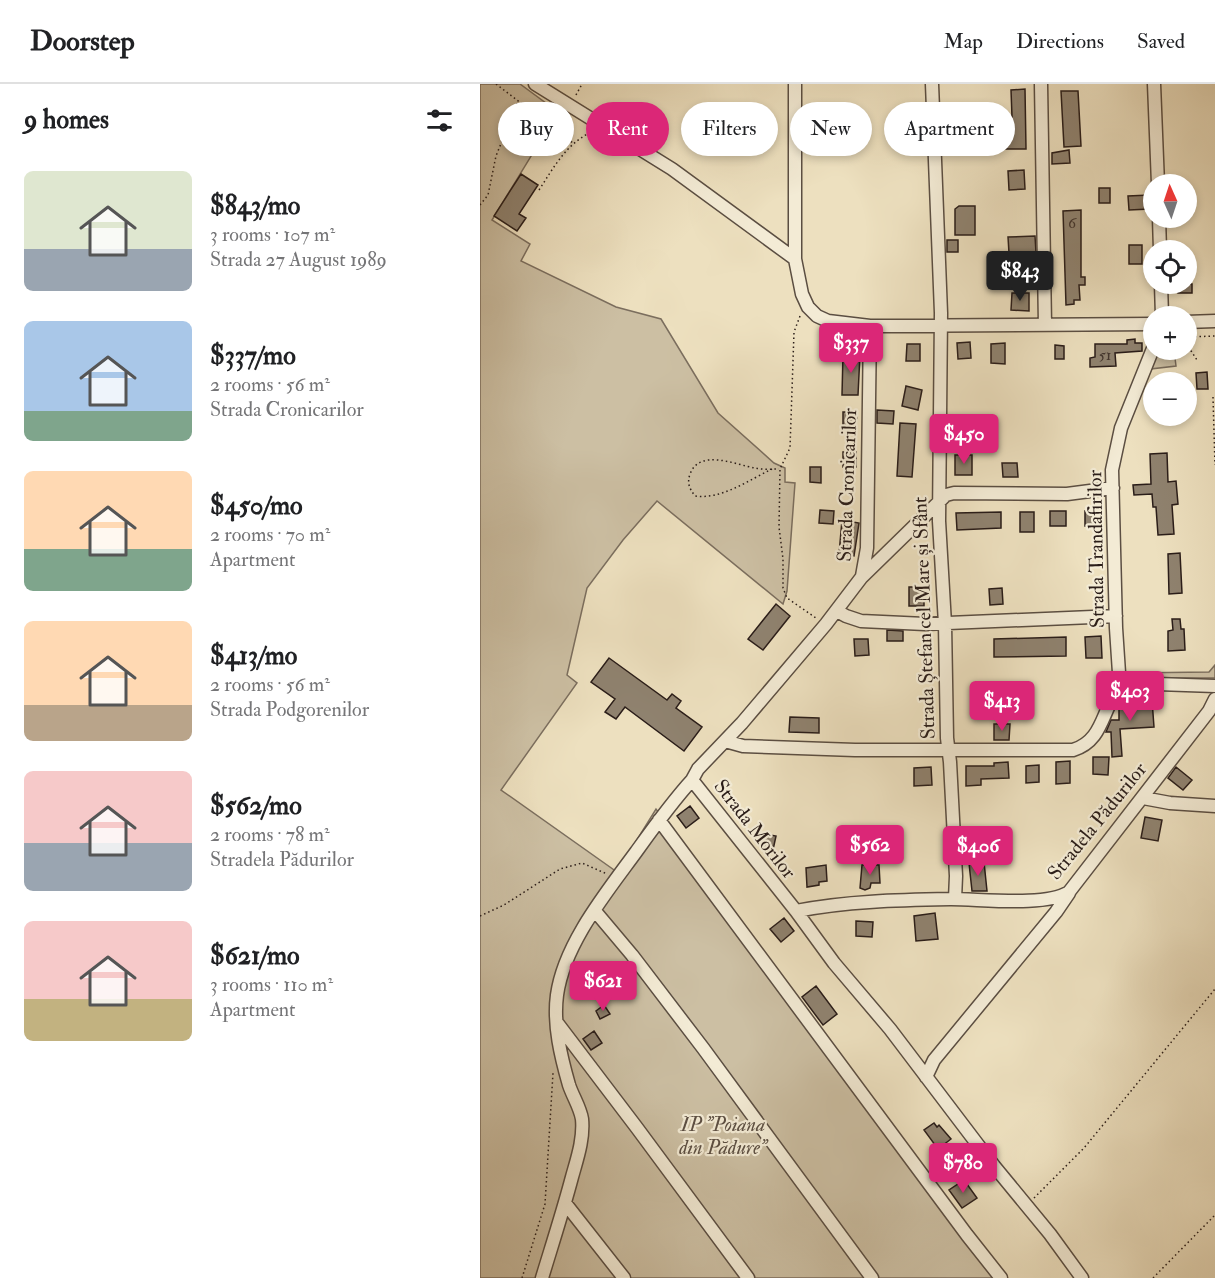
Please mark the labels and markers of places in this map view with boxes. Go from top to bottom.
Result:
pin: $843 [984,251,1056,302]
pin: $337 [815,323,887,374]
pin: $450 [928,414,1000,465]
pin: $403 [1094,671,1166,722]
pin: $413 [966,681,1038,732]
pin: $562 [834,825,906,876]
pin: $406 [942,826,1014,877]
pin: $621 [567,961,639,1012]
pin: $780 [927,1143,999,1194]

